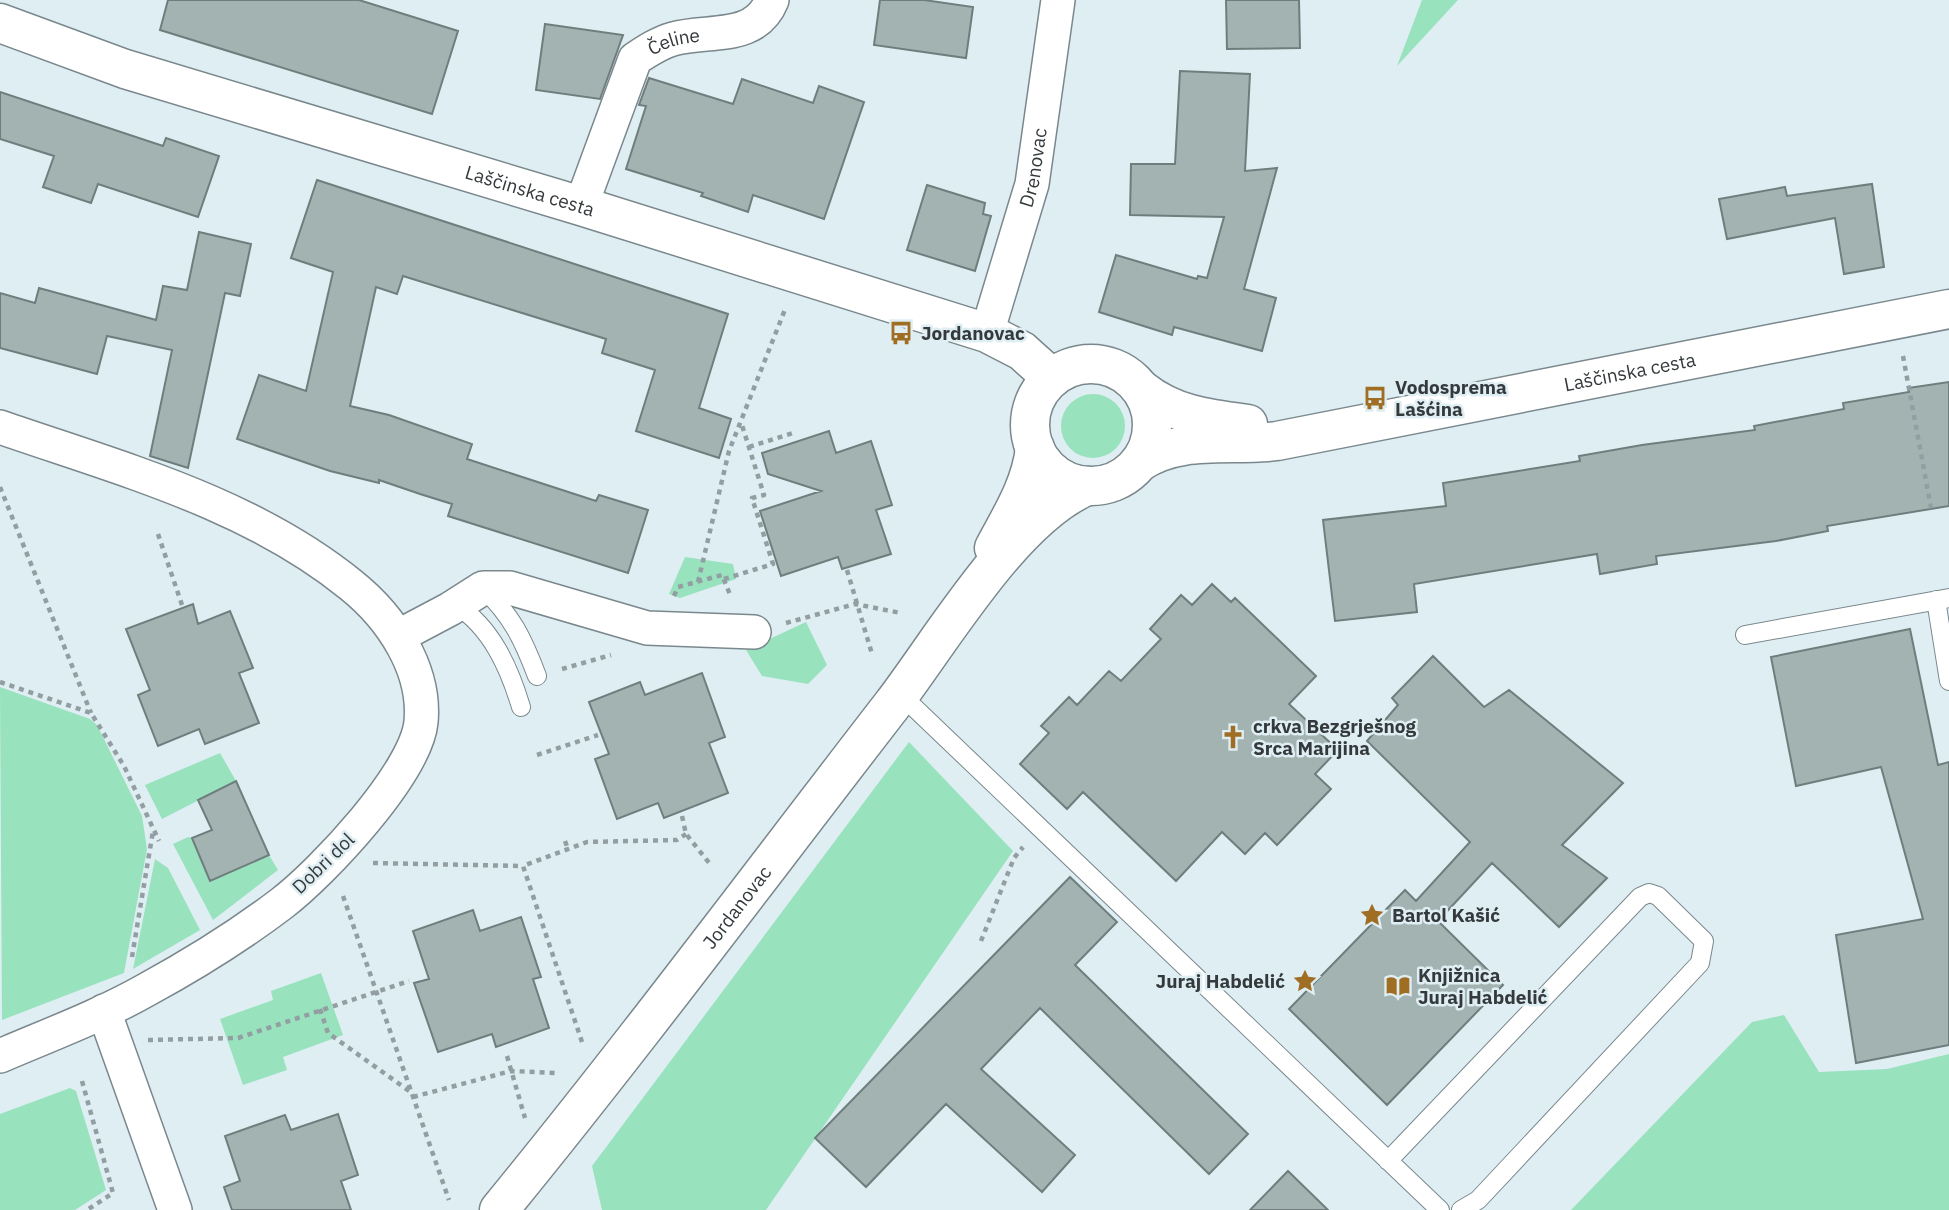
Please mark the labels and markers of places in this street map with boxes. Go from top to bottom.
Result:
bus stop icon: Jordanovac [887,319,915,347]
place label: Jordanovac [921,321,1025,345]
place label: Vodosprema Lašćina [1395,375,1507,421]
bus stop icon: Vodosprema Lašćina [1361,384,1389,412]
place label: crkva Bezgrješnog Srca Marijina [1253,714,1417,760]
church icon: crkva Bezgrješnog Srca Marijina [1219,723,1247,751]
place icon: Bartol Kašić [1358,901,1386,929]
place label: Bartol Kašić [1392,903,1500,927]
place label: Knjižnica Juraj Habdelić [1418,963,1548,1009]
place icon: Juraj Habdelić [1291,967,1319,995]
place label: Juraj Habdelić [1156,969,1285,993]
library icon: Knjižnica Juraj Habdelić [1384,972,1412,1000]

